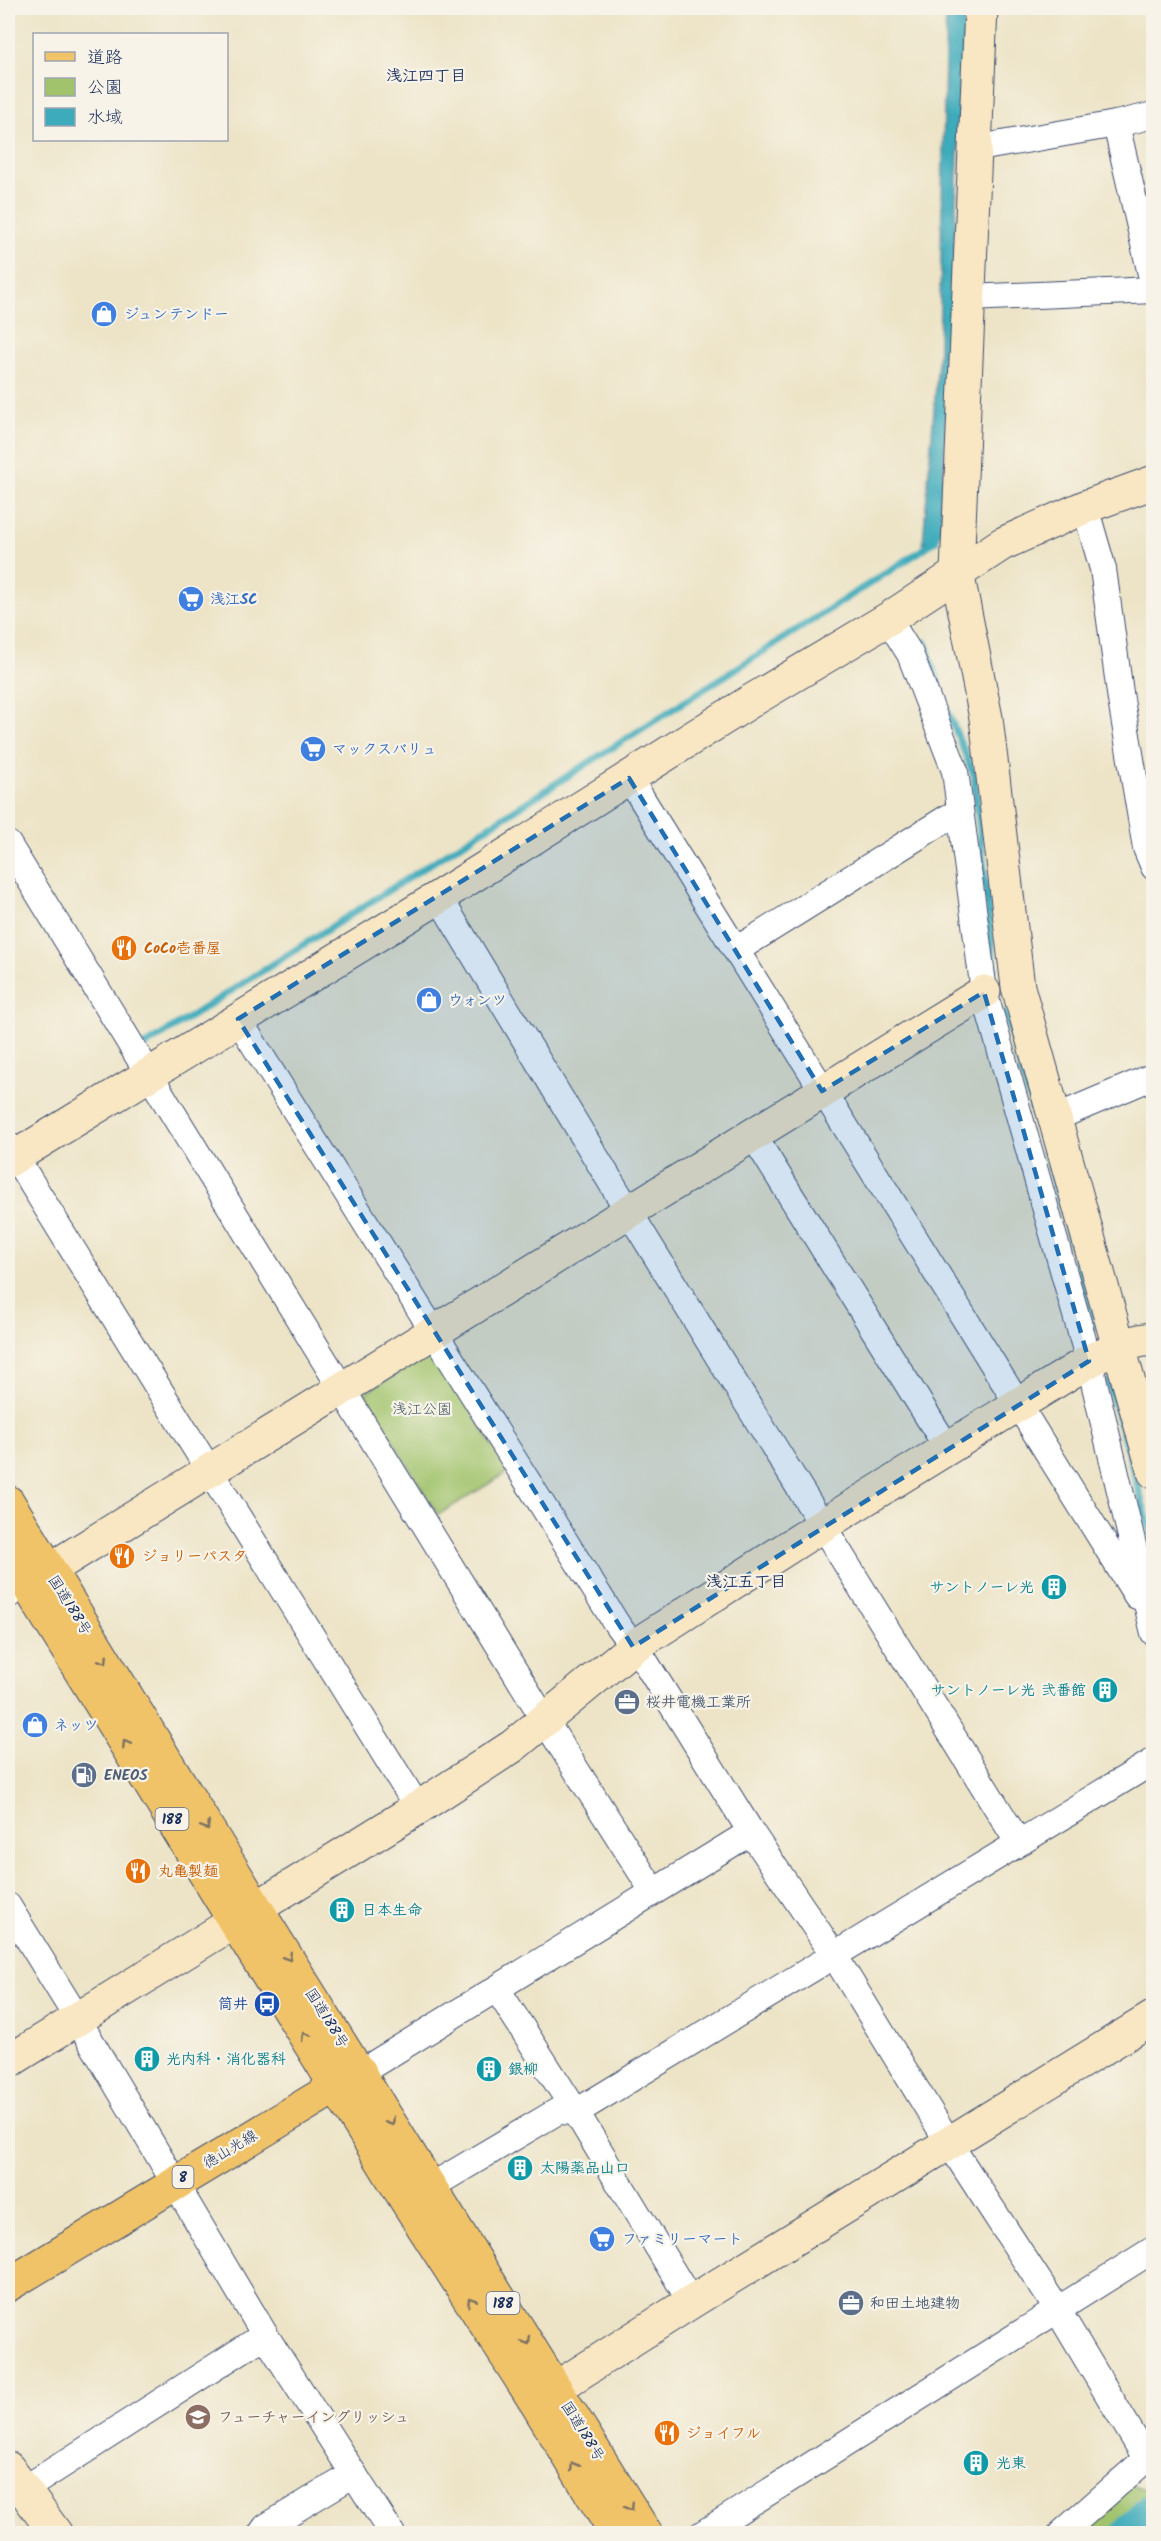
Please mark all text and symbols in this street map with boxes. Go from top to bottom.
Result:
legend [33,33,228,141]
text: 道路 [87,44,123,73]
district label: 浅江四丁目 [386,64,466,89]
text: 公園 [87,74,123,103]
text: 水域 [87,104,123,133]
shop icon: ジュンテンドー [89,299,119,329]
place label: ジュンテンドー [124,303,229,327]
supermarket icon: 浅江SC [176,584,206,614]
place label: 浅江SC [210,588,258,612]
supermarket icon: マックスバリュ [298,734,328,764]
place label: マックスバリュ [332,738,437,762]
restaurant icon: CoCo壱番屋 [109,933,139,963]
place label: CoCo壱番屋 [144,937,221,961]
shop icon: ウォンツ [414,985,444,1015]
place label: ウォンツ [448,989,507,1013]
park label: 浅江公園 [392,1398,452,1422]
restaurant icon: ジョリーパスタ [107,1541,137,1571]
place label: ジョリーパスタ [142,1545,247,1569]
street label: 国道188号 [41,1570,97,1641]
district label: 浅江五丁目 [706,1570,786,1595]
building icon: サントノーレ光 [1039,1572,1069,1602]
place label: サントノーレ光 [930,1576,1034,1600]
one-way arrow [96,1653,107,1664]
building icon: サントノーレ光 弐番館 [1090,1675,1120,1705]
place label: サントノーレ光 弐番館 [931,1679,1086,1703]
office icon: 桜井電機工業所 [612,1687,642,1717]
place label: 桜井電機工業所 [646,1691,751,1715]
shop icon: ネッツ [20,1710,50,1740]
place label: ネッツ [54,1714,98,1738]
one-way arrow [123,1740,134,1751]
fuel station icon: ENEOS [69,1760,99,1790]
place label: ENEOS [104,1764,148,1788]
road number: 188 [156,1808,188,1830]
one-way arrow [198,1820,210,1830]
restaurant icon: 丸亀製麺 [123,1856,153,1886]
place label: 丸亀製麺 [158,1860,218,1884]
building icon: 日本生命 [327,1895,357,1925]
place label: 日本生命 [362,1899,422,1923]
one-way arrow [280,1951,292,1961]
street label: 国道188号 [298,1983,354,2054]
bus stop icon: 筒井 [252,1989,282,2019]
place label: 筒井 [218,1993,248,2017]
one-way arrow [301,2032,313,2042]
building icon: 光内科・消化器科 [132,2044,162,2074]
place label: 光内科・消化器科 [166,2048,286,2072]
building icon: 銀柳 [474,2054,504,2084]
place label: 銀柳 [508,2058,538,2082]
one-way arrow [384,2116,396,2126]
street label: 徳山光線 [199,2124,262,2176]
building icon: 太陽薬品山口 [505,2153,535,2183]
place label: 太陽薬品山口 [540,2157,630,2181]
road number: 8 [172,2166,194,2188]
supermarket icon: ファミリーマート [587,2224,617,2254]
place label: ファミリーマート [622,2228,743,2252]
office icon: 和田土地建物 [836,2288,866,2318]
road number: 188 [486,2292,520,2314]
place label: 和田土地建物 [870,2292,960,2316]
one-way arrow [467,2296,478,2307]
one-way arrow [520,2334,531,2345]
street label: 国道188号 [554,2396,610,2467]
school or university icon: フューチャーイングリッシュ [183,2402,213,2432]
place label: フューチャーイングリッシュ [218,2406,409,2430]
restaurant icon: ジョイフル [652,2418,682,2448]
place label: ジョイフル [686,2422,761,2446]
building icon: 光東 [961,2448,991,2478]
place label: 光東 [996,2452,1026,2476]
one-way arrow [570,2462,582,2472]
one-way arrow [622,2501,634,2511]

